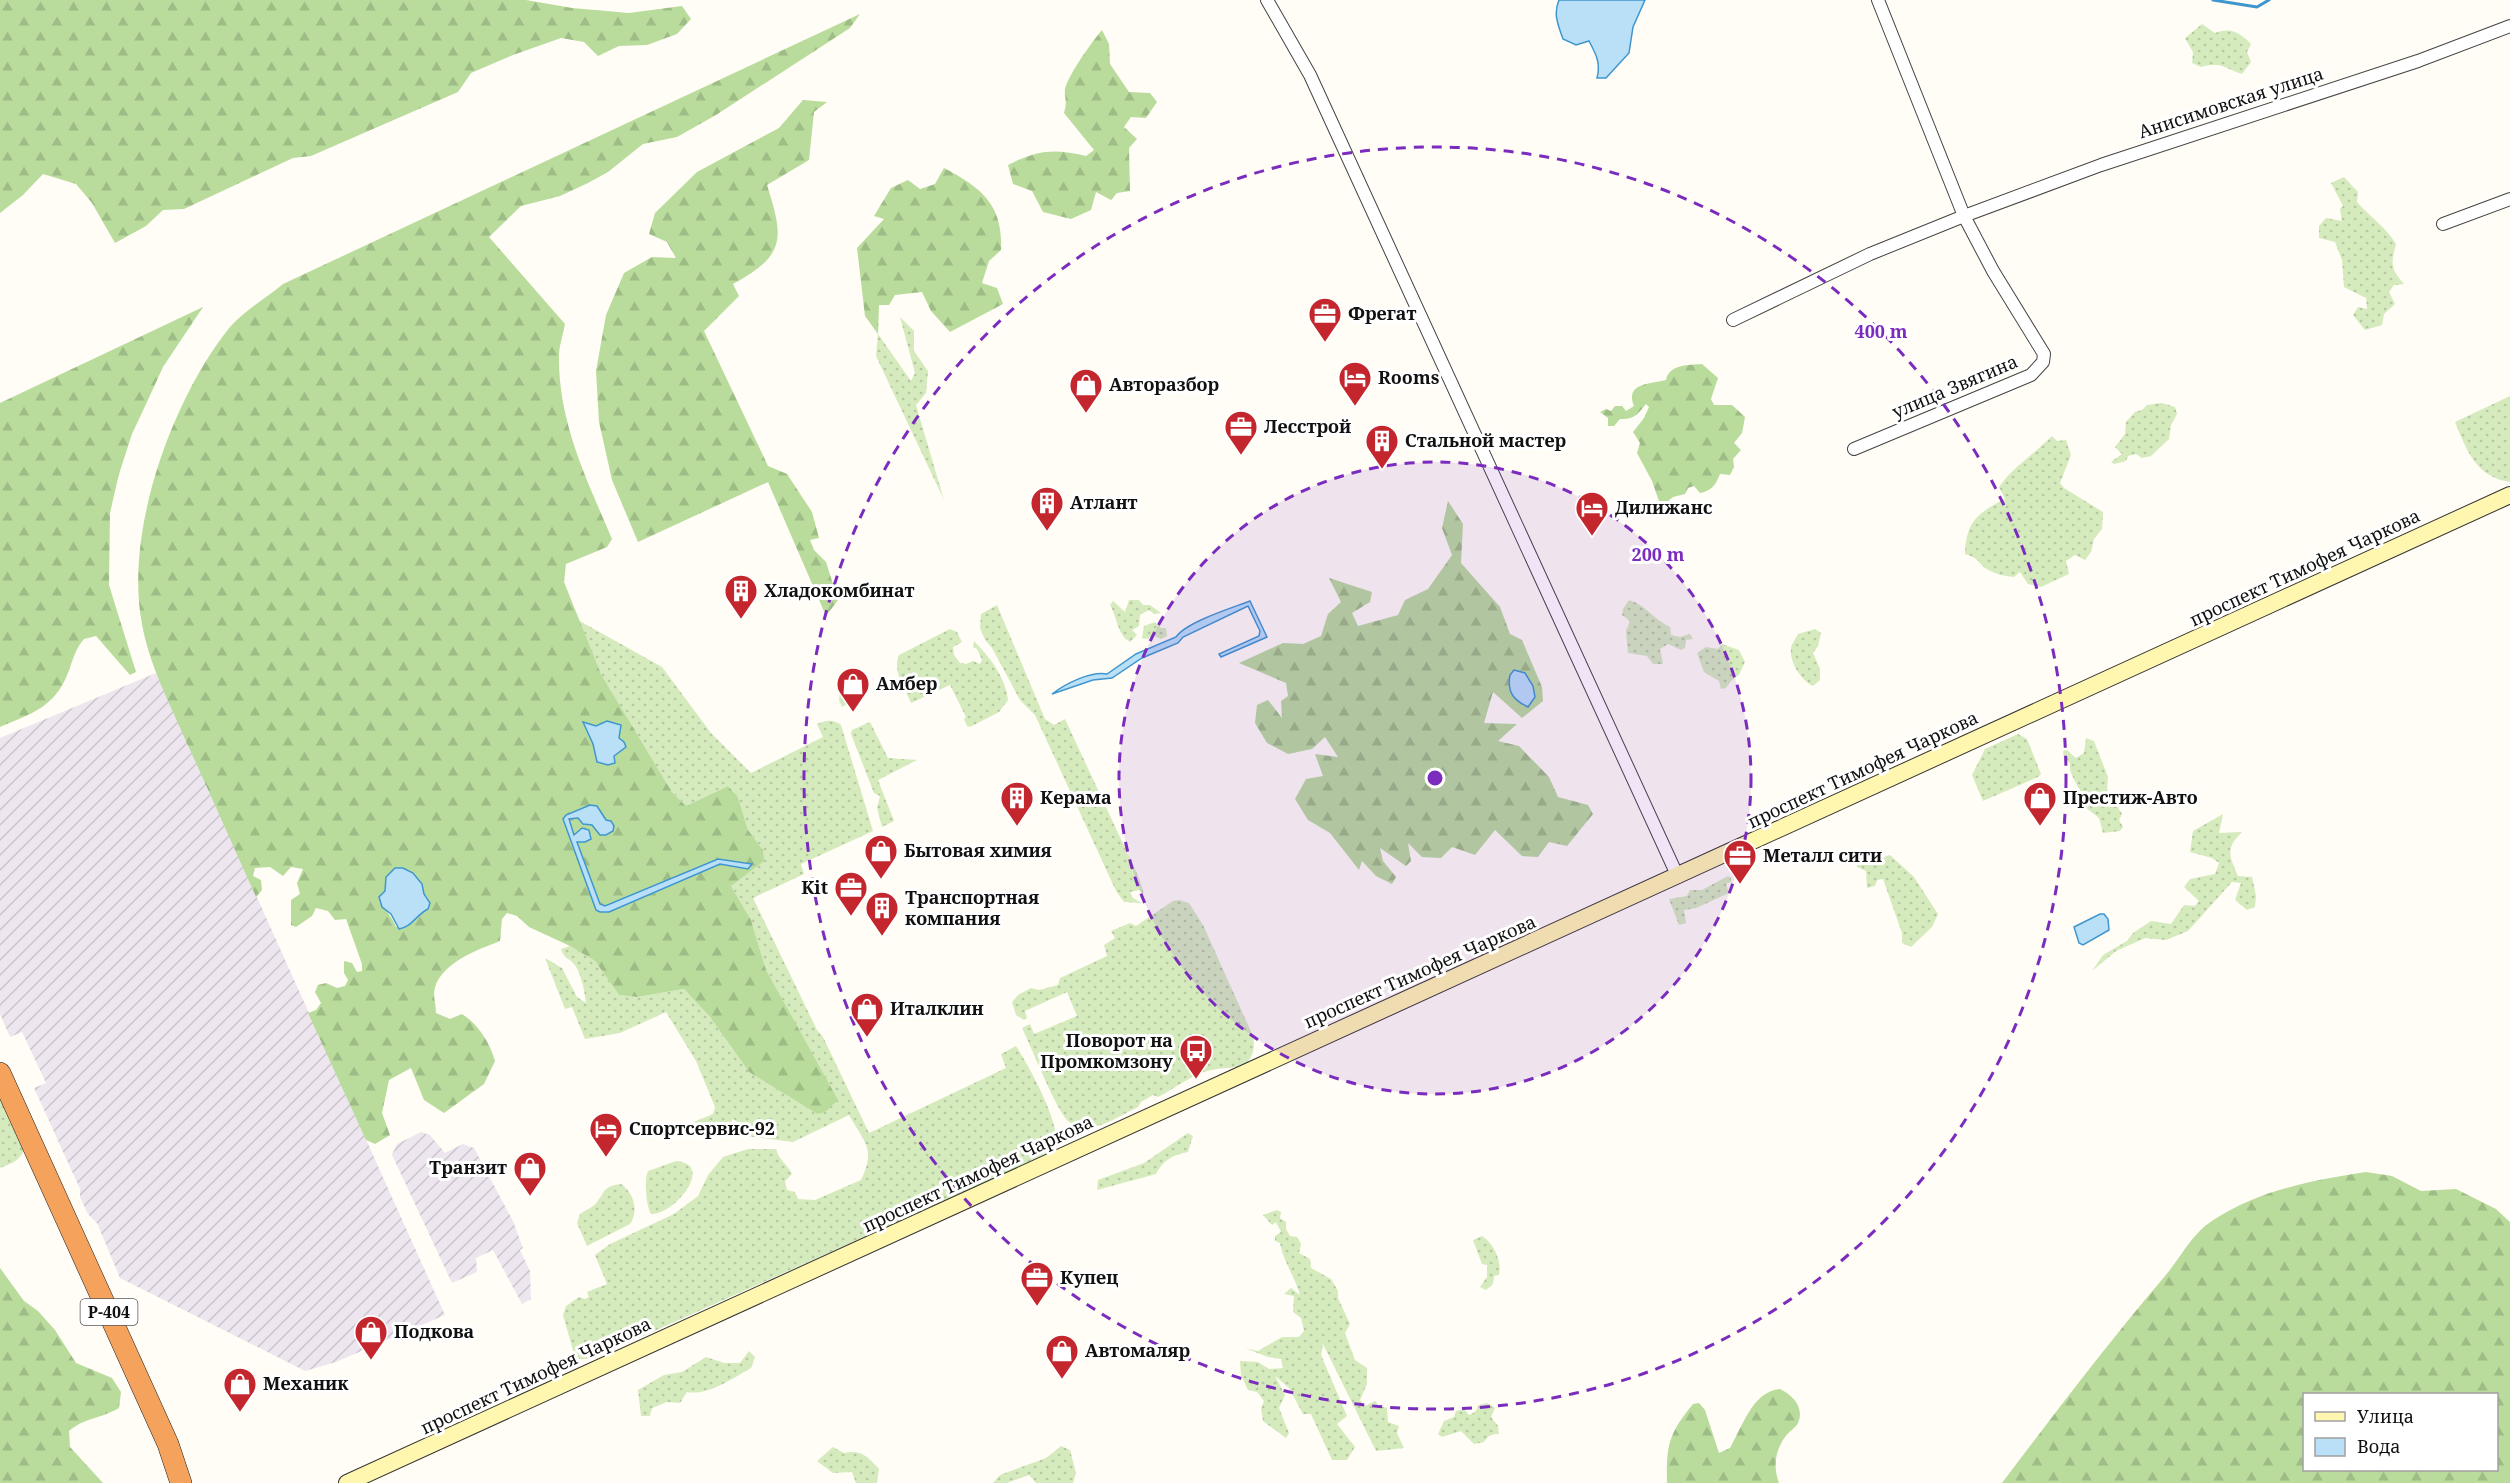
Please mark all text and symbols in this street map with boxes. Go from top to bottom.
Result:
street label: Анисимовская улица [2135,61,2326,143]
office icon: Фрегат [1307,296,1343,343]
place label: Фрегат [1348,301,1417,325]
text: 400 m [1855,319,1908,343]
street label: улица Звягина [1888,349,2021,423]
hotel icon: Rooms [1337,360,1373,407]
place label: Rooms [1378,365,1440,389]
shop icon: Авторазбор [1068,367,1104,414]
place label: Авторазбор [1109,372,1219,396]
office icon: Лесстрой [1223,409,1259,456]
place label: Лесстрой [1264,414,1351,438]
building icon: Стальной мастер [1364,423,1400,470]
place label: Стальной мастер [1405,428,1566,452]
building icon: Атлант [1029,485,1065,532]
place label: Атлант [1070,490,1138,514]
hotel icon: Дилижанс [1574,490,1610,537]
place label: Дилижанс [1615,495,1712,519]
street label: проспект Тимофея Чаркова [2185,503,2424,631]
text: 200 m [1632,542,1685,566]
building icon: Хладокомбинат [723,573,759,620]
place label: Хладокомбинат [764,578,915,602]
shop icon: Амбер [835,666,871,713]
place label: Амбер [876,671,938,695]
street label: проспект Тимофея Чаркова [1743,705,1982,833]
centre of rings [1425,768,1445,788]
building icon: Керама [999,780,1035,827]
shop icon: Престиж-Авто [2022,780,2058,827]
place label: Керама [1040,785,1112,809]
place label: Престиж-Авто [2063,785,2198,809]
shop icon: Бытовая химия [863,833,899,880]
place label: Бытовая химия [904,838,1052,862]
office icon: Металл сити [1722,838,1758,885]
place label: Металл сити [1763,843,1882,867]
office icon: Kit [833,870,869,917]
place label: Kit [801,875,828,899]
place label: Транспортная компания [905,885,1039,930]
building icon: Транспортная компания [864,890,900,937]
street label: проспект Тимофея Чаркова [1300,909,1539,1033]
shop icon: Италклин [849,991,885,1038]
place label: Италклин [890,996,984,1020]
place label: Поворот на Промкомзону [1040,1028,1173,1073]
bus stop icon: Поворот на Промкомзону [1178,1033,1214,1080]
street label: проспект Тимофея Чаркова [858,1109,1097,1237]
hotel icon: Спортсервис-92 [588,1111,624,1158]
place label: Спортсервис-92 [629,1116,775,1140]
shop icon: Транзит [512,1150,548,1197]
place label: Транзит [429,1155,507,1179]
office icon: Купец [1019,1260,1055,1307]
place label: Купец [1060,1265,1118,1289]
road number: Р-404 [80,1299,138,1325]
street label: проспект Тимофея Чаркова [416,1311,655,1439]
shop icon: Подкова [353,1314,389,1361]
place label: Подкова [394,1319,475,1343]
shop icon: Автомаляр [1044,1333,1080,1380]
place label: Автомаляр [1085,1338,1190,1362]
shop icon: Механик [222,1366,258,1413]
place label: Механик [263,1371,349,1395]
legend [2303,1393,2498,1471]
text: Улица [2357,1404,2414,1428]
text: Вода [2357,1434,2401,1458]

